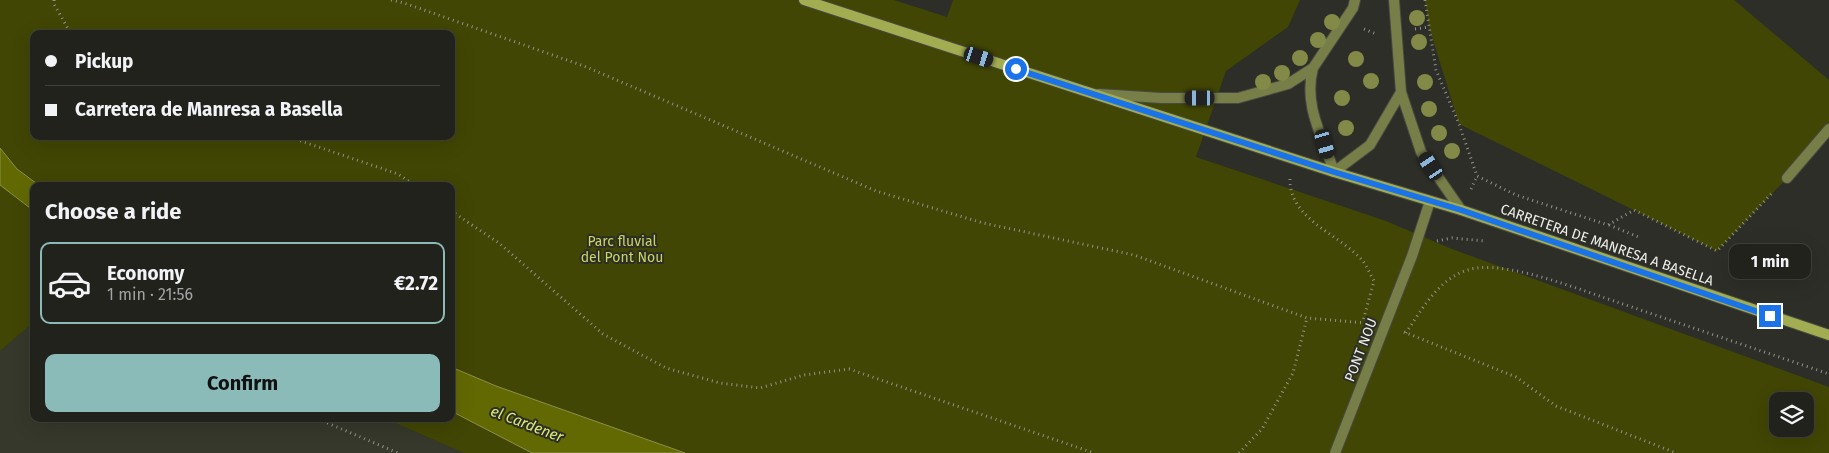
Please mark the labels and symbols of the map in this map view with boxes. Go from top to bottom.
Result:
car [962,45,995,69]
route start [1005,58,1027,80]
car [1185,91,1215,106]
car [1313,127,1336,161]
car [1416,149,1445,183]
street label: CARRETERA DE MANRESA A BASELLA [1498,200,1716,290]
park label: Parc fluvial del Pont Nou [581,233,663,266]
callout: 1 min [1729,244,1811,278]
route end [1759,305,1781,327]
street label: PONT NOU [1341,316,1381,384]
water label: el Cardener [488,402,567,447]

